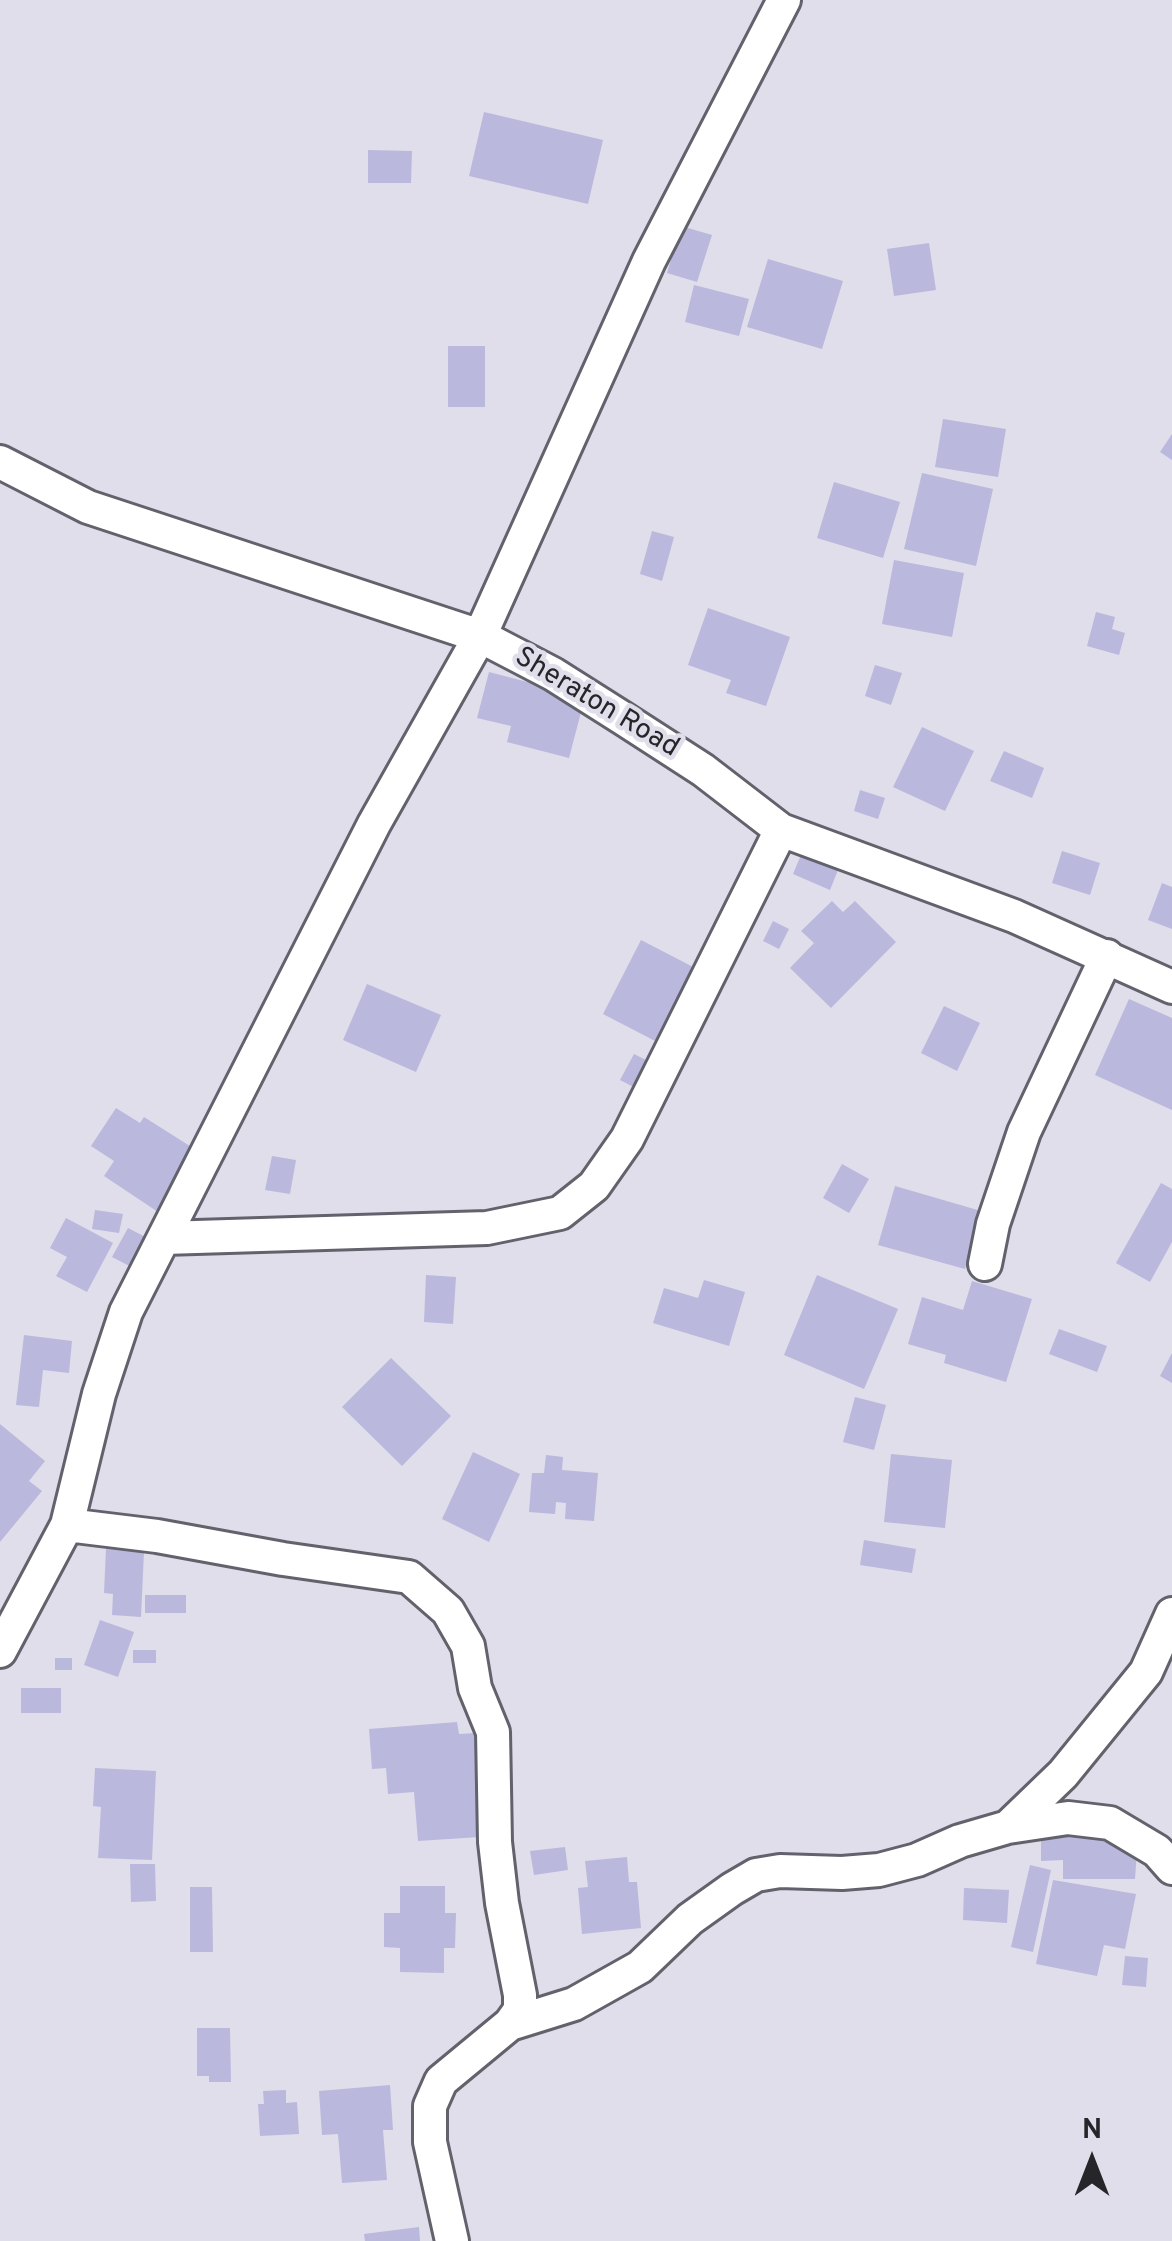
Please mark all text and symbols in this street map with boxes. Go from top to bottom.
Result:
street label: Sheraton Road [508,642,684,766]
north arrow [1042,2111,1142,2211]
text: N [1082,2113,1102,2149]

